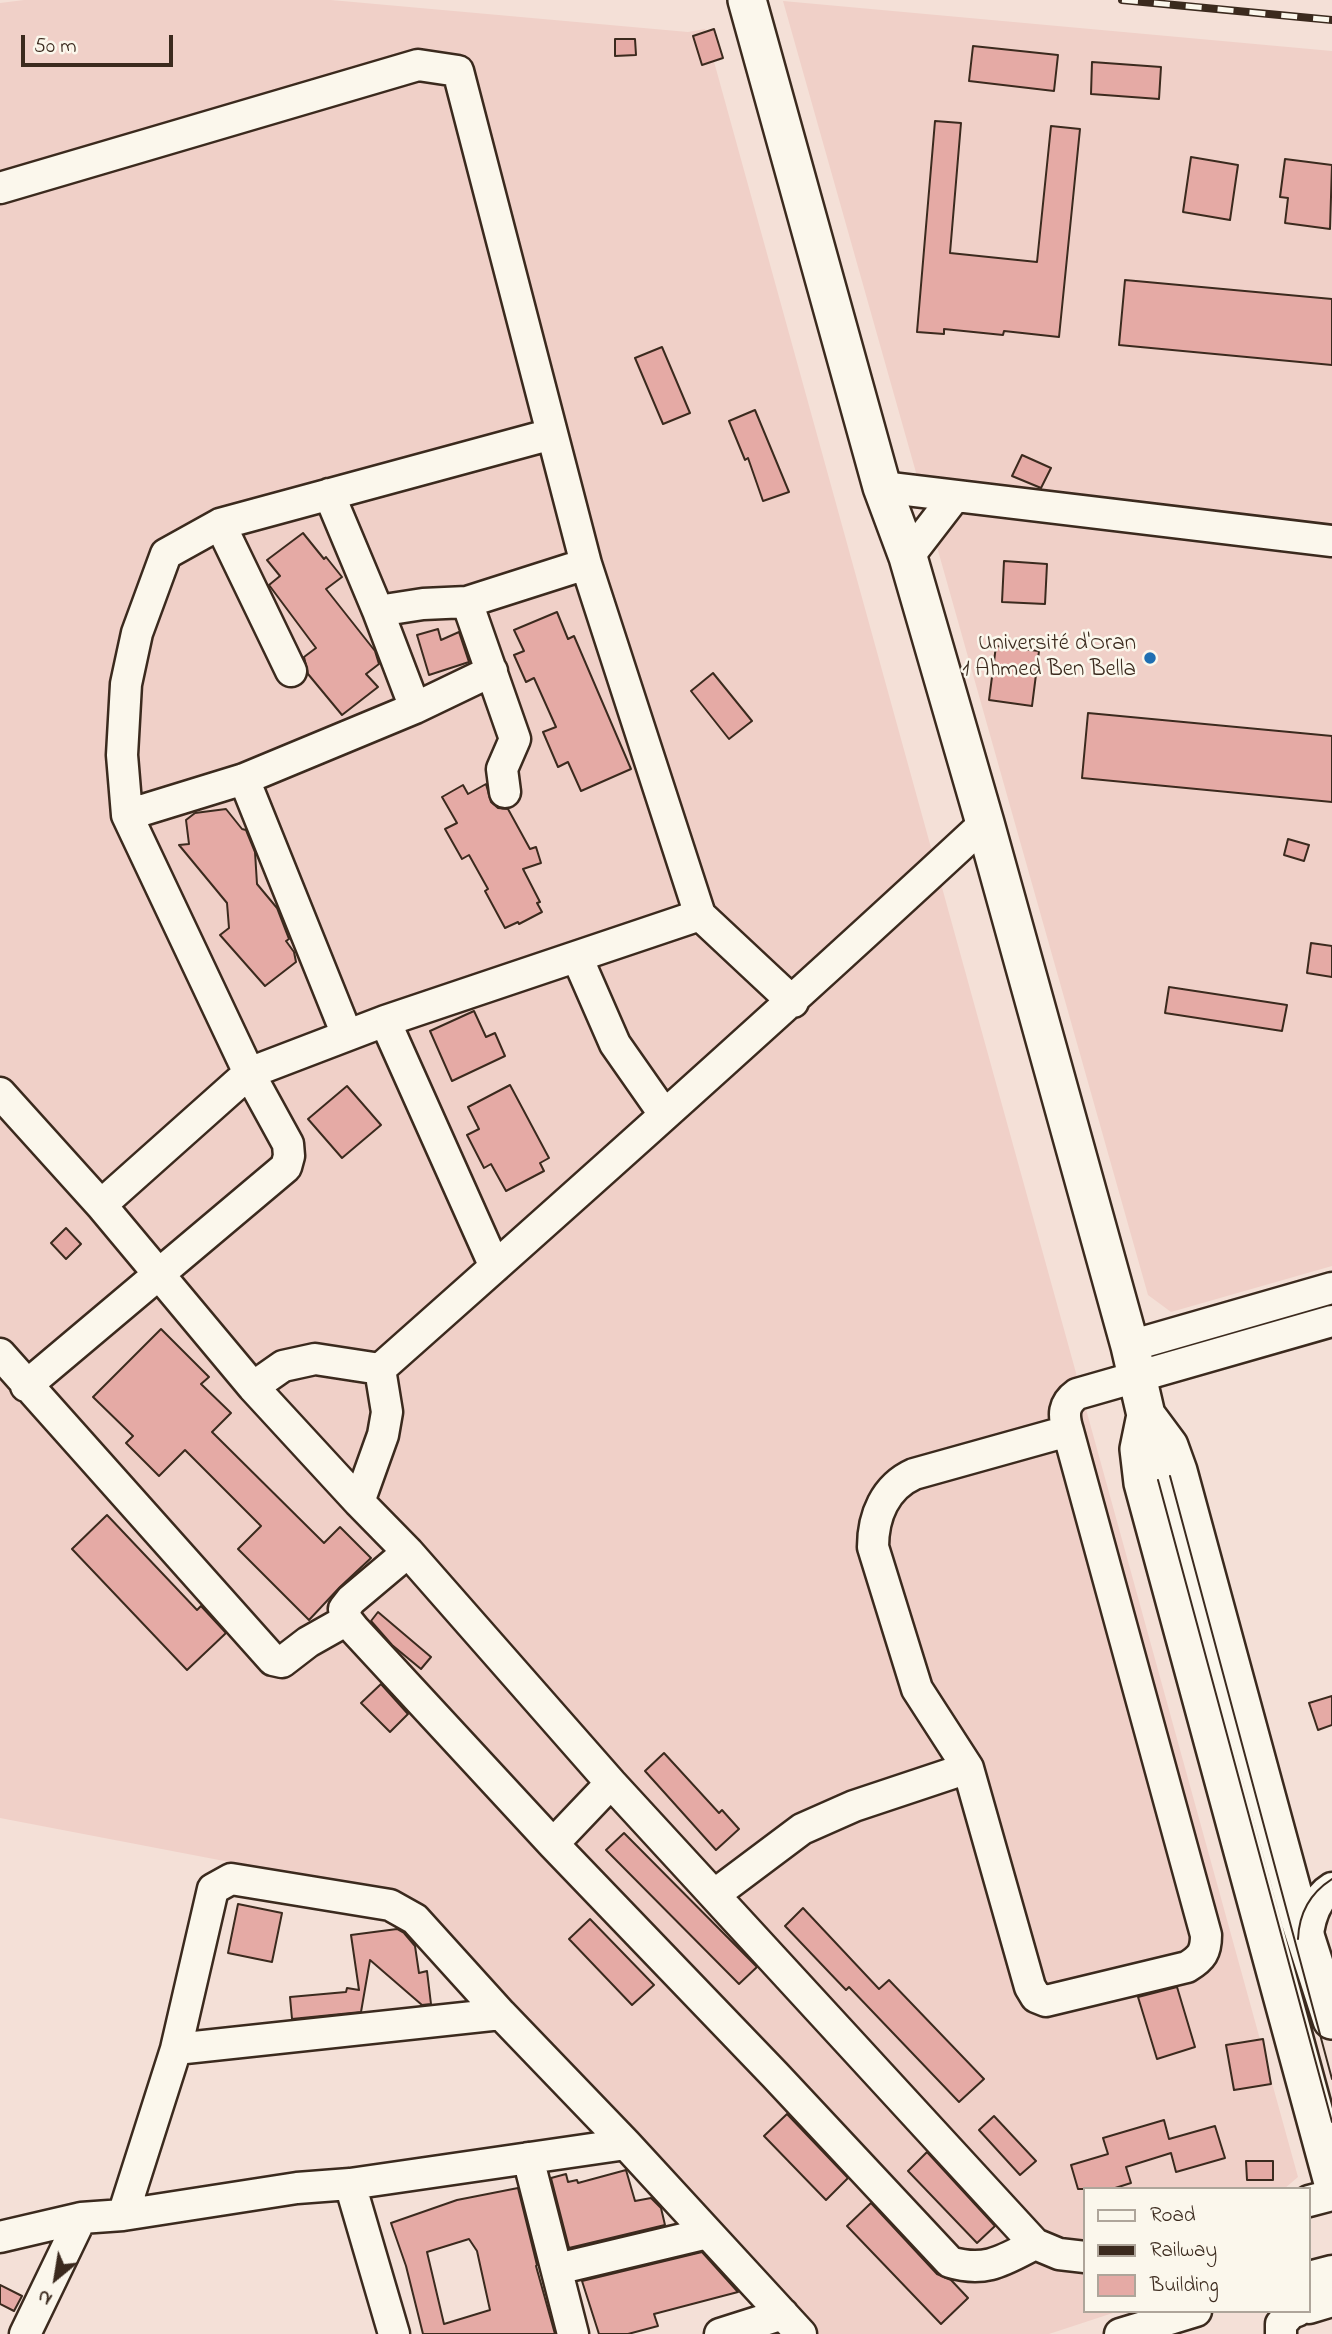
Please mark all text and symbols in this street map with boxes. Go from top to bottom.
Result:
scale bar [24,21,177,65]
text: 50 m [34,32,77,62]
place label: Université d'Oran 1 Ahmed Ben Bella [962,631,1136,685]
marker: Université d'Oran 1 Ahmed Ben Bella [1142,650,1158,666]
legend [1084,2187,1311,2313]
text: Road [1150,2201,1196,2231]
text: Railway [1150,2236,1217,2266]
north arrow [21,2243,91,2313]
text: Building [1150,2271,1219,2301]
text: N [33,2282,58,2312]

